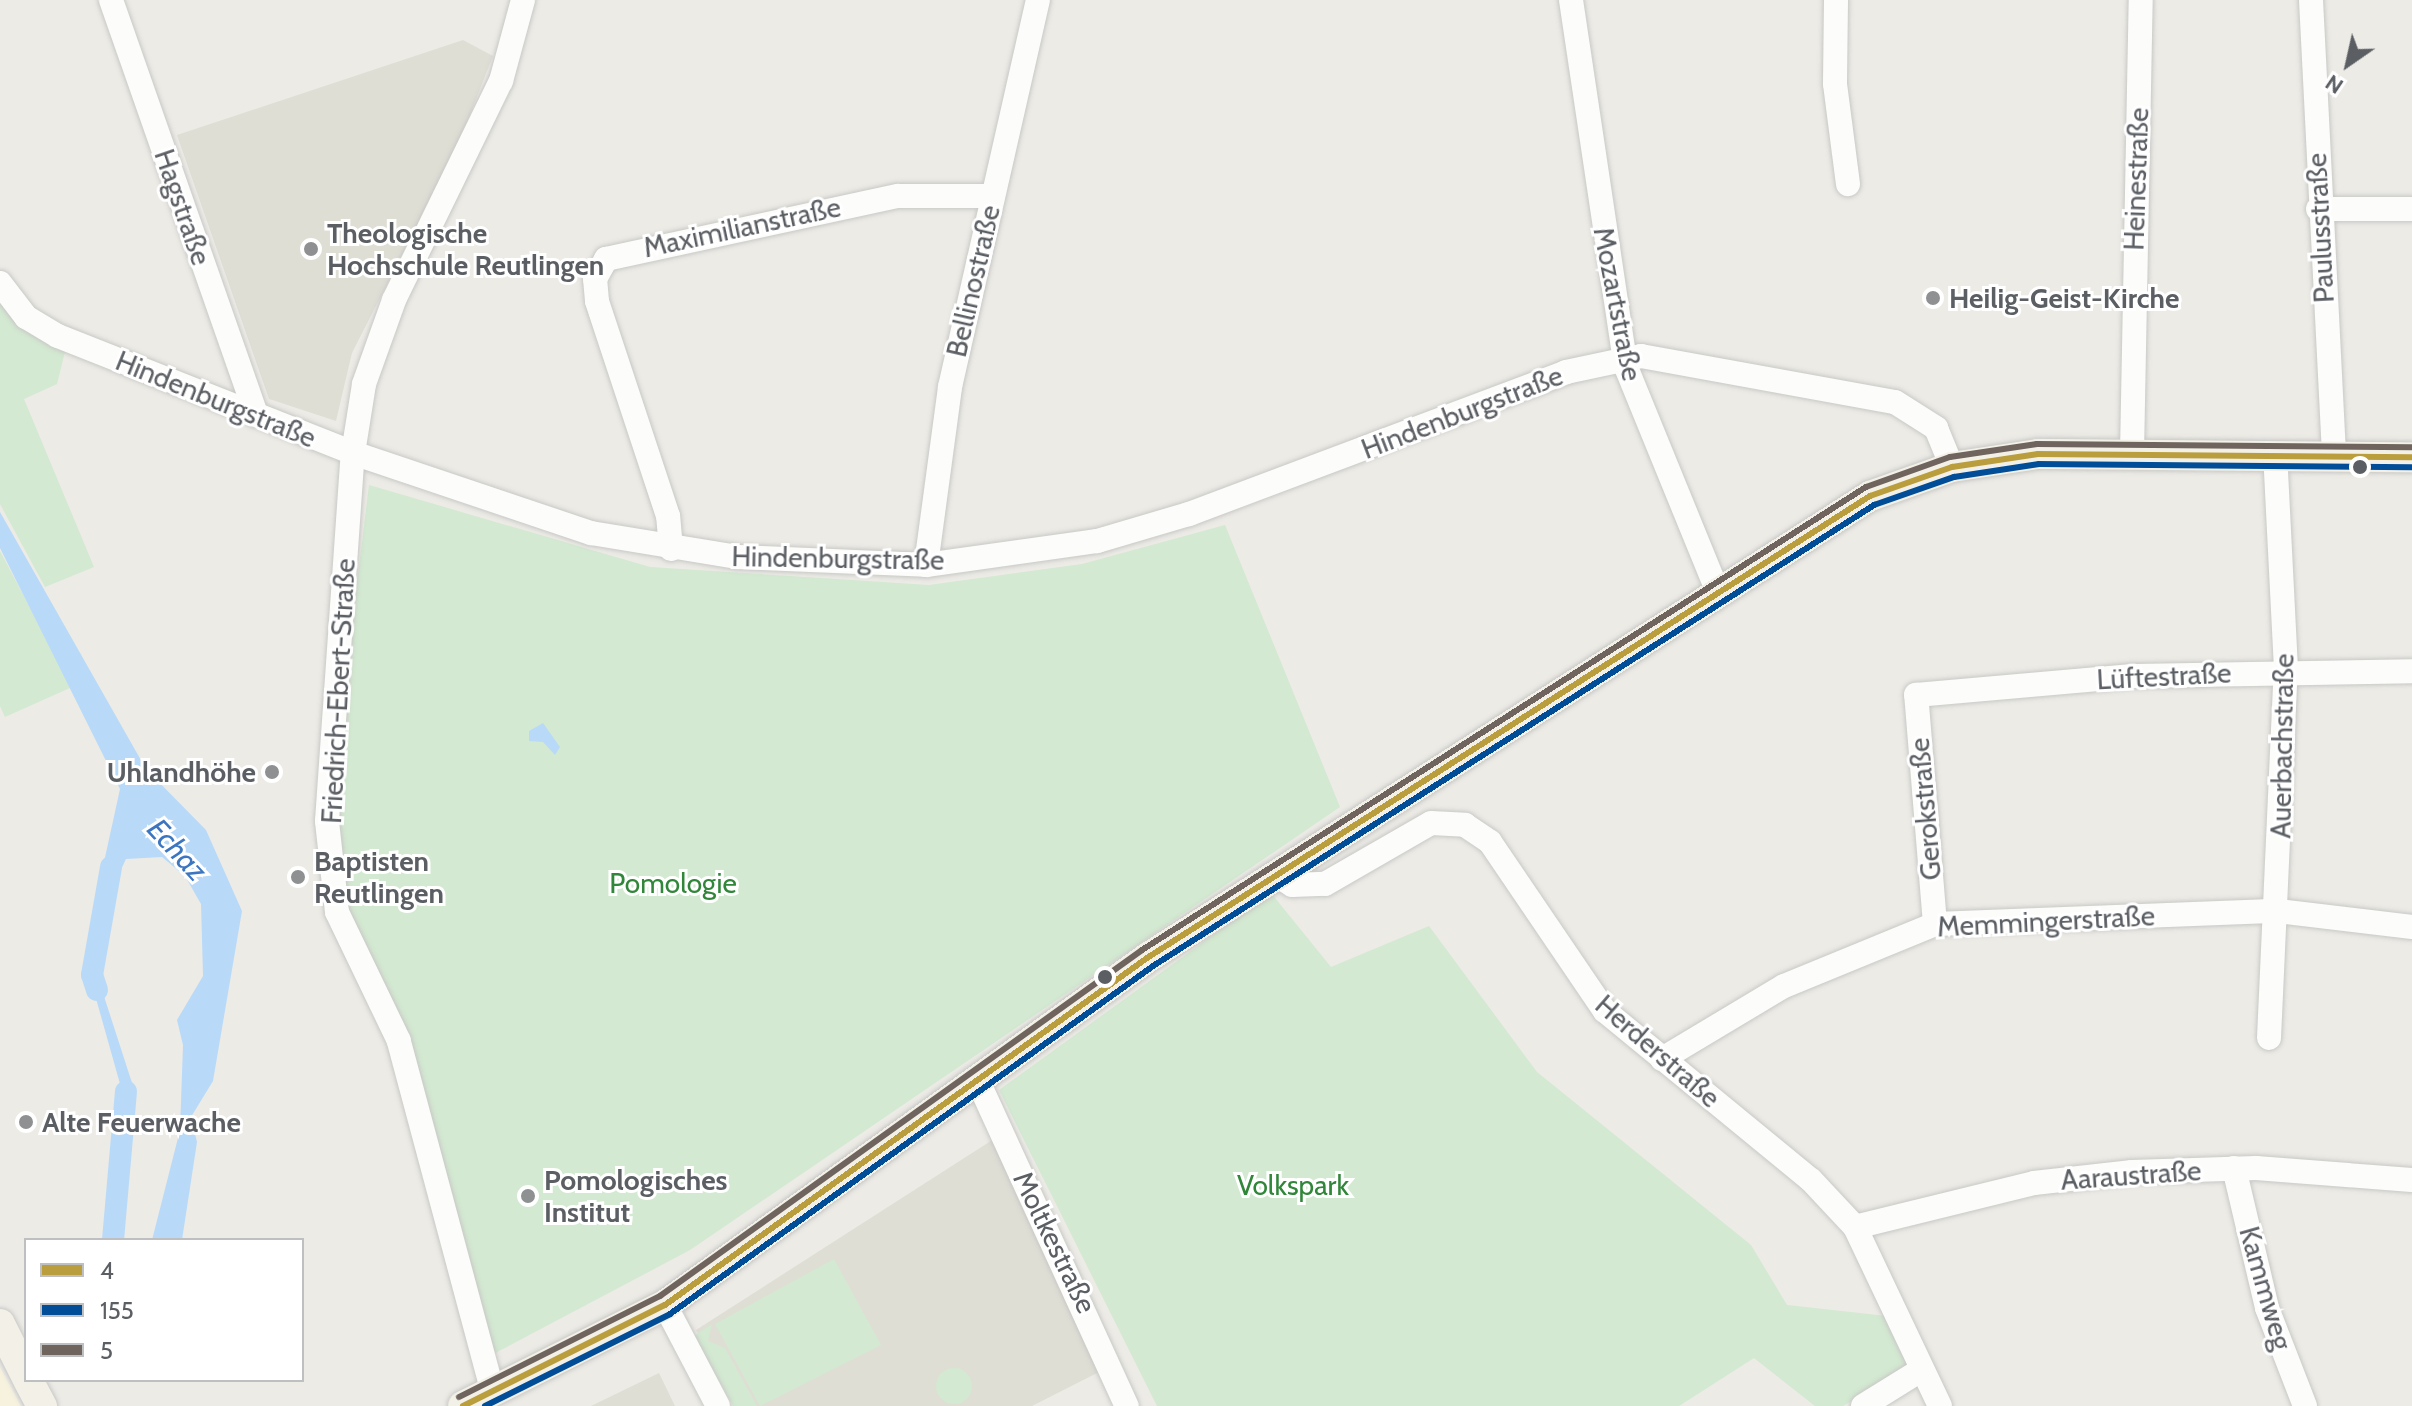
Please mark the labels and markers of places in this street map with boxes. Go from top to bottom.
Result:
place label: Theologische Hochschule Reutlingen [327,216,604,282]
marker: Theologische Hochschule Reutlingen [302,240,320,258]
place label: Heilig-Geist-Kirche [1949,281,2179,315]
marker: Heilig-Geist-Kirche [1924,289,1942,307]
unlabelled marker [2352,459,2368,475]
place label: Uhlandhöhe [107,755,256,789]
marker: Uhlandhöhe [263,763,281,781]
place label: Baptisten Reutlingen [314,844,444,910]
marker: Baptisten Reutlingen [289,868,307,886]
unlabelled marker [1097,969,1113,985]
place label: Alte Feuerwache [42,1105,241,1139]
marker: Alte Feuerwache [17,1113,35,1131]
place label: Pomologisches Institut [544,1163,727,1229]
marker: Pomologisches Institut [519,1187,537,1205]

